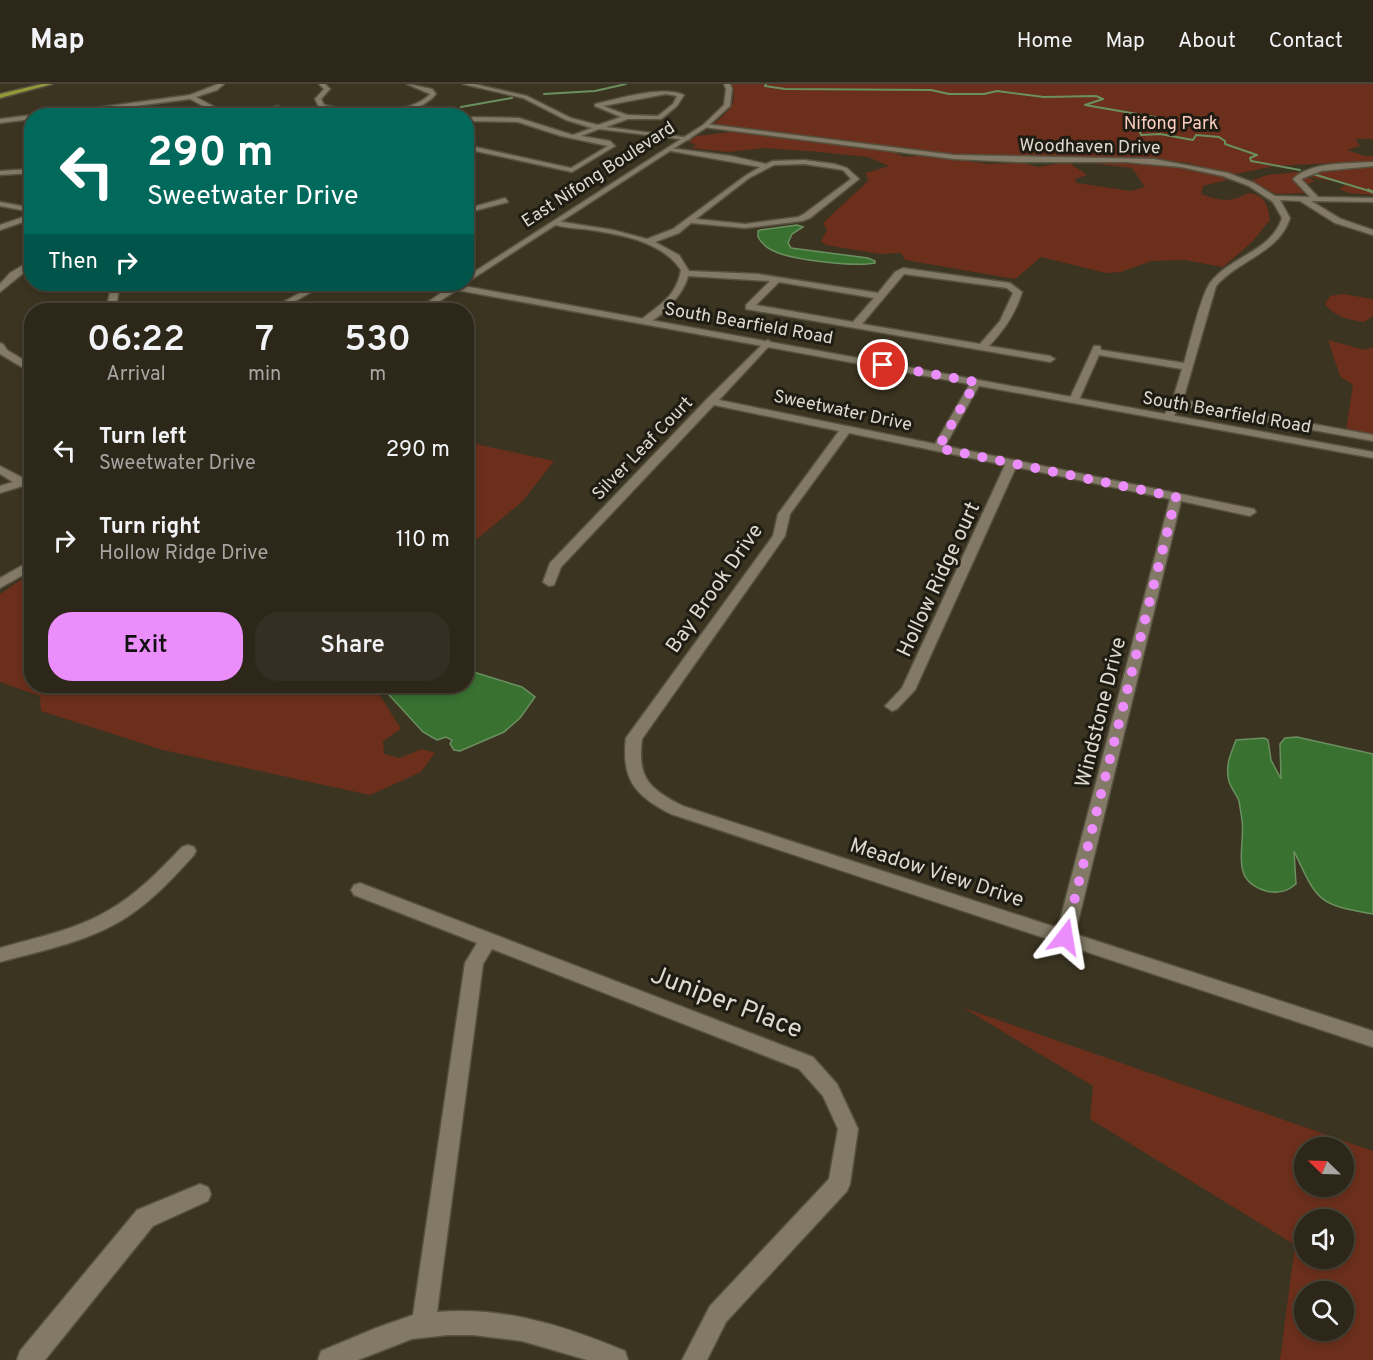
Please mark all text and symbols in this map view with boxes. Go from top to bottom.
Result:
text: Map [30,23,85,59]
text: Home [1017,28,1073,55]
text: Map [1106,28,1145,55]
text: About [1178,28,1236,55]
text: Contact [1269,28,1343,55]
park label: Nifong Park [1124,113,1218,136]
street label: East Nifong Boulevard [518,117,680,234]
text: 290 m [147,128,274,181]
icon: left [48,132,126,210]
street label: Woodhaven Drive [1019,135,1161,160]
text: Sweetwater Drive [147,180,359,214]
icon: right [110,246,143,279]
text: Then [48,249,98,276]
street label: South Bearfield Road [663,298,835,351]
text: 06:22 [87,318,185,364]
text: 7 [255,318,274,364]
text: 530 [344,318,411,364]
pin [857,339,908,390]
icon: arrive [866,348,899,381]
text: Arrival [106,362,166,388]
text: min [248,362,281,388]
text: m [369,362,386,388]
street label: Sweetwater Drive [771,386,914,437]
street label: South Bearfield Road [1141,387,1313,440]
street label: Silver Leaf Court [588,392,699,506]
text: Turn left [99,424,187,451]
icon: left [48,434,81,467]
text: 290 m [386,437,450,464]
text: Sweetwater Drive [99,451,256,477]
street label: Hollow Ridge ourt [892,498,987,662]
text: Turn right [99,514,201,541]
street label: Bay Brook Drive [661,519,770,659]
icon: right [48,524,81,557]
text: 110 m [396,527,450,554]
text: Hollow Ridge Drive [99,541,268,567]
button: Exit [48,612,243,681]
button: Share [255,612,450,681]
street label: Windstone Drive [1070,634,1133,790]
street label: Meadow View Drive [846,833,1027,914]
position arrow [1033,905,1097,969]
street label: Juniper Place [645,959,807,1047]
north arrow [1294,1137,1354,1197]
map controls [1294,1137,1354,1341]
button: sound [1294,1209,1354,1269]
button: search [1294,1281,1354,1341]

